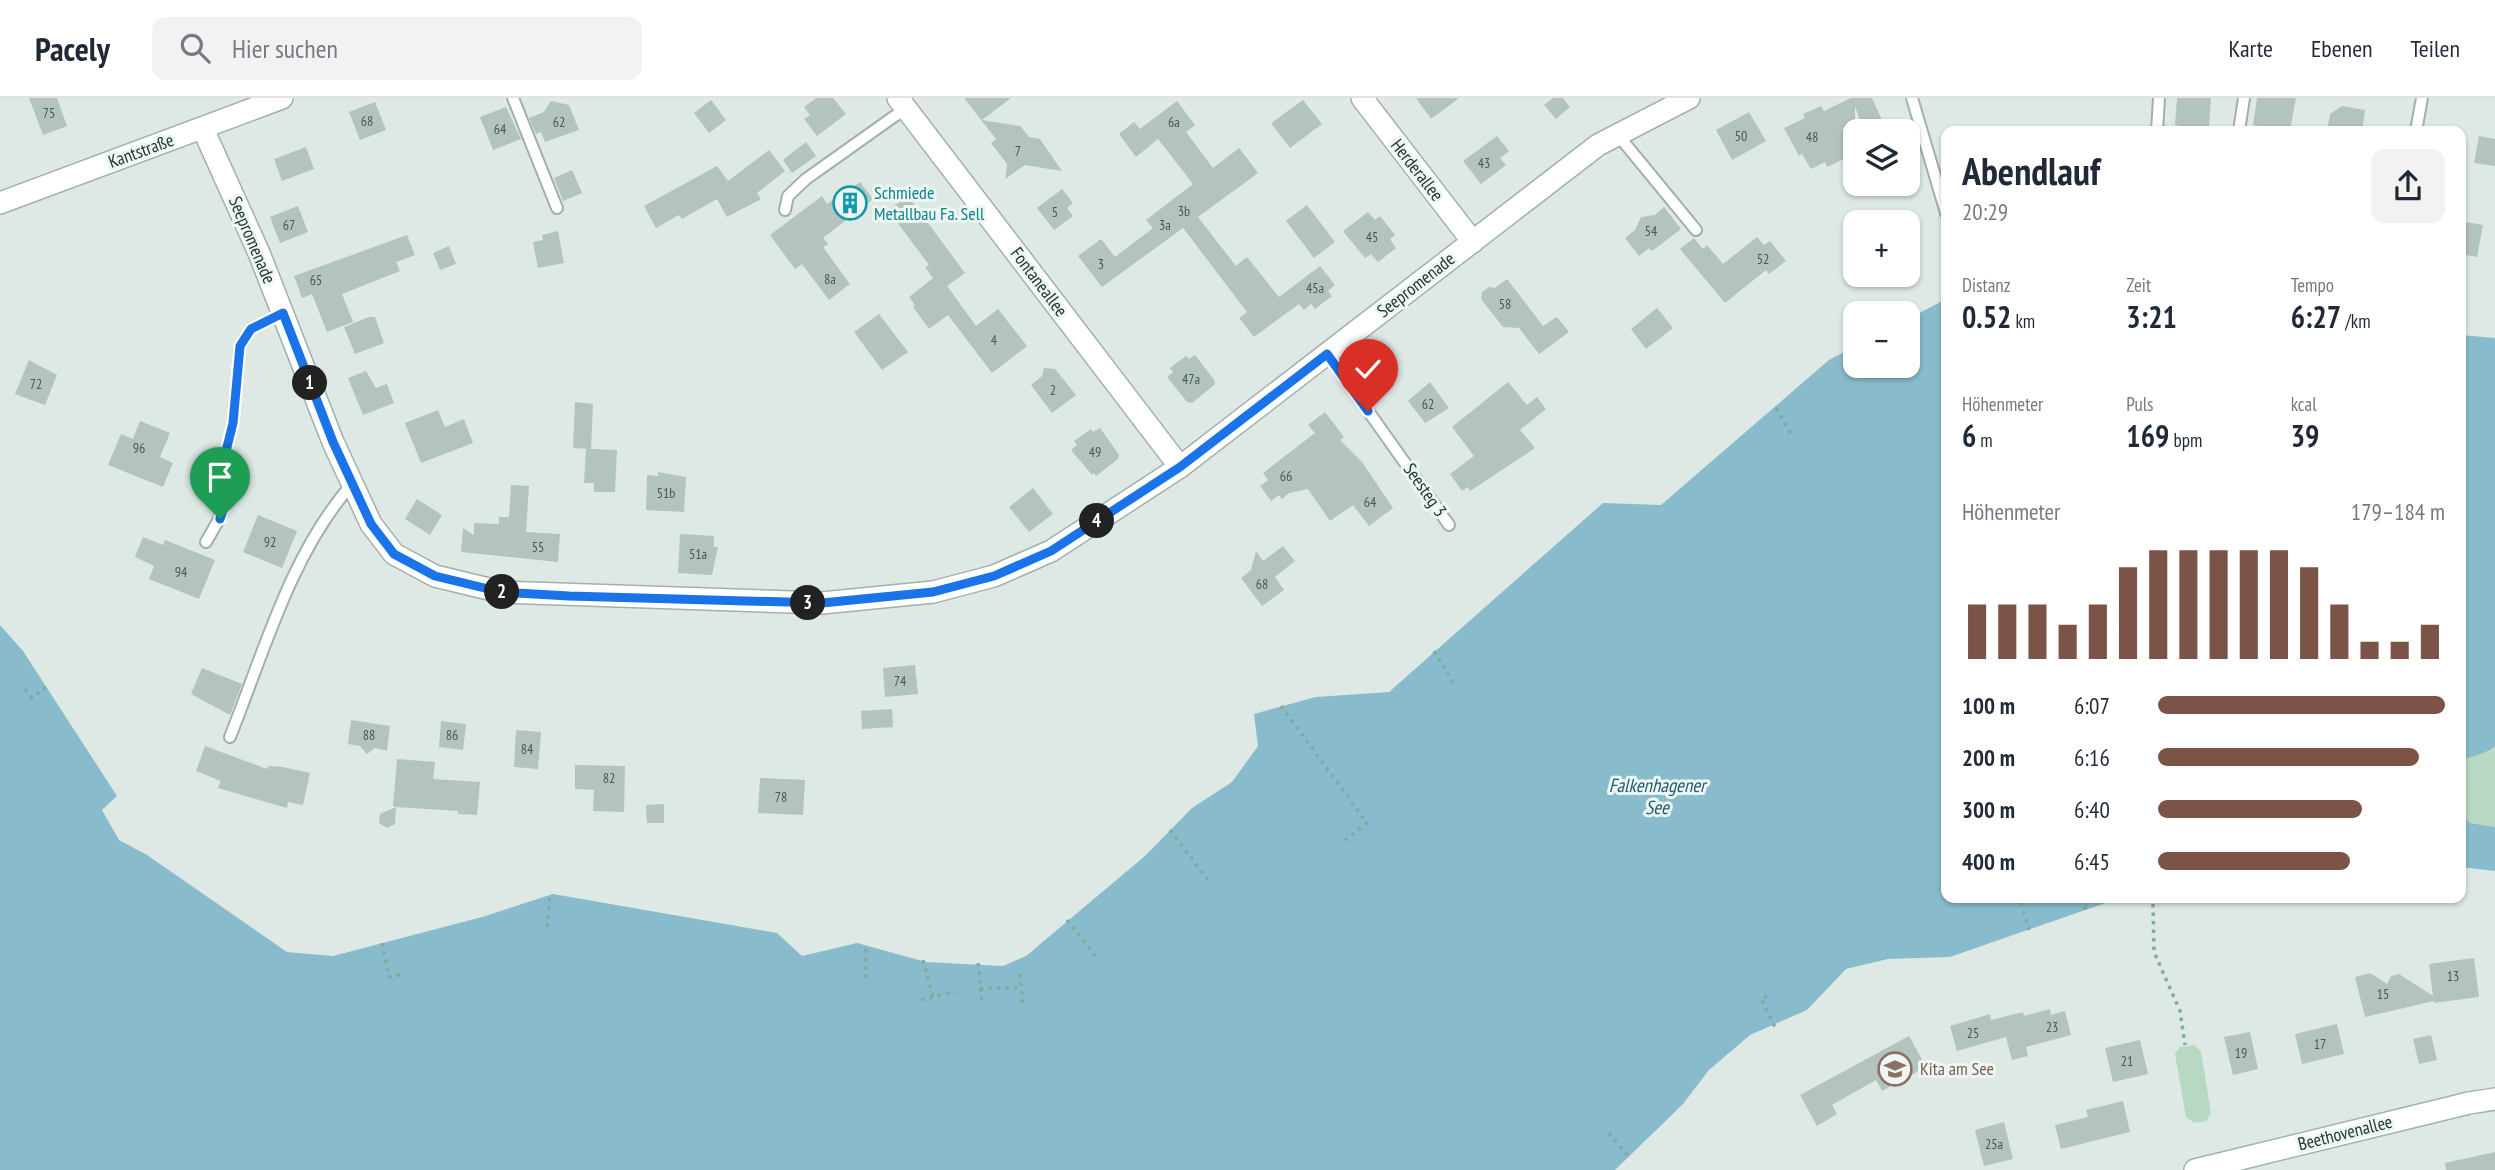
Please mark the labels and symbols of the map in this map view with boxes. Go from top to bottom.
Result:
house number: 75 [43,104,55,122]
house number: 68 [361,112,373,130]
house number: 62 [553,113,565,131]
house number: 6a [1168,113,1180,131]
house number: 64 [494,120,507,138]
house number: 50 [1735,127,1747,145]
street label: Kantstraße [105,128,177,173]
house number: 48 [1806,128,1818,146]
street label: Herderallee [1386,134,1449,205]
house number: 7 [1015,142,1021,160]
house number: 43 [1478,154,1490,172]
place label: Schmiede Metallbau Fa. Sell [874,181,985,225]
building icon: Schmiede Metallbau Fa. Sell [831,184,869,222]
street label: Seepromenade [224,193,281,287]
house number: 3b [1178,202,1190,220]
house number: 5 [1052,203,1058,221]
house number: 67 [283,216,295,234]
house number: 3a [1159,216,1171,234]
house number: 54 [1645,222,1658,240]
house number: 45 [1366,228,1378,246]
street label: Fontaneallee [1006,242,1073,321]
street label: Seepromenade [1372,247,1459,322]
house number: 52 [1757,250,1769,268]
house number: 3 [1098,255,1104,273]
house number: 8a [824,270,836,288]
house number: 65 [310,271,322,289]
house number: 45a [1306,279,1324,297]
house number: 58 [1499,295,1511,313]
house number: 4 [991,331,998,349]
pin [1338,339,1398,411]
pin: 1 [292,366,328,400]
house number: 47a [1182,370,1200,388]
house number: 72 [30,375,42,393]
house number: 2 [1050,381,1056,399]
house number: 62 [1422,395,1434,413]
house number: 96 [133,439,145,457]
house number: 49 [1089,443,1101,461]
pin [190,447,250,519]
street label: Seesteg 3 [1399,458,1452,521]
house number: 66 [1280,467,1292,485]
house number: 51b [657,484,675,502]
house number: 64 [1364,493,1377,511]
pin: 4 [1080,504,1114,538]
house number: 92 [264,533,276,551]
house number: 55 [532,538,544,556]
house number: 51a [689,545,707,563]
house number: 94 [175,563,188,581]
pin: 2 [484,574,520,610]
house number: 68 [1256,575,1268,593]
pin: 3 [790,586,826,620]
house number: 74 [894,672,907,690]
house number: 88 [363,726,375,744]
house number: 86 [446,726,458,744]
house number: 84 [521,740,534,758]
house number: 82 [603,769,615,787]
water label: Falkenhagener See [1609,773,1708,819]
house number: 78 [775,788,787,806]
house number: 13 [2447,967,2459,985]
house number: 15 [2377,985,2389,1003]
house number: 23 [2046,1018,2058,1036]
house number: 25 [1967,1024,1979,1042]
house number: 17 [2314,1035,2326,1053]
house number: 19 [2235,1044,2247,1062]
school or university icon: Kita am See [1876,1050,1914,1088]
house number: 21 [2121,1052,2133,1070]
place label: Kita am See [1920,1057,1994,1080]
street label: Beethovenallee [2295,1110,2394,1155]
house number: 25a [1985,1135,2003,1153]

